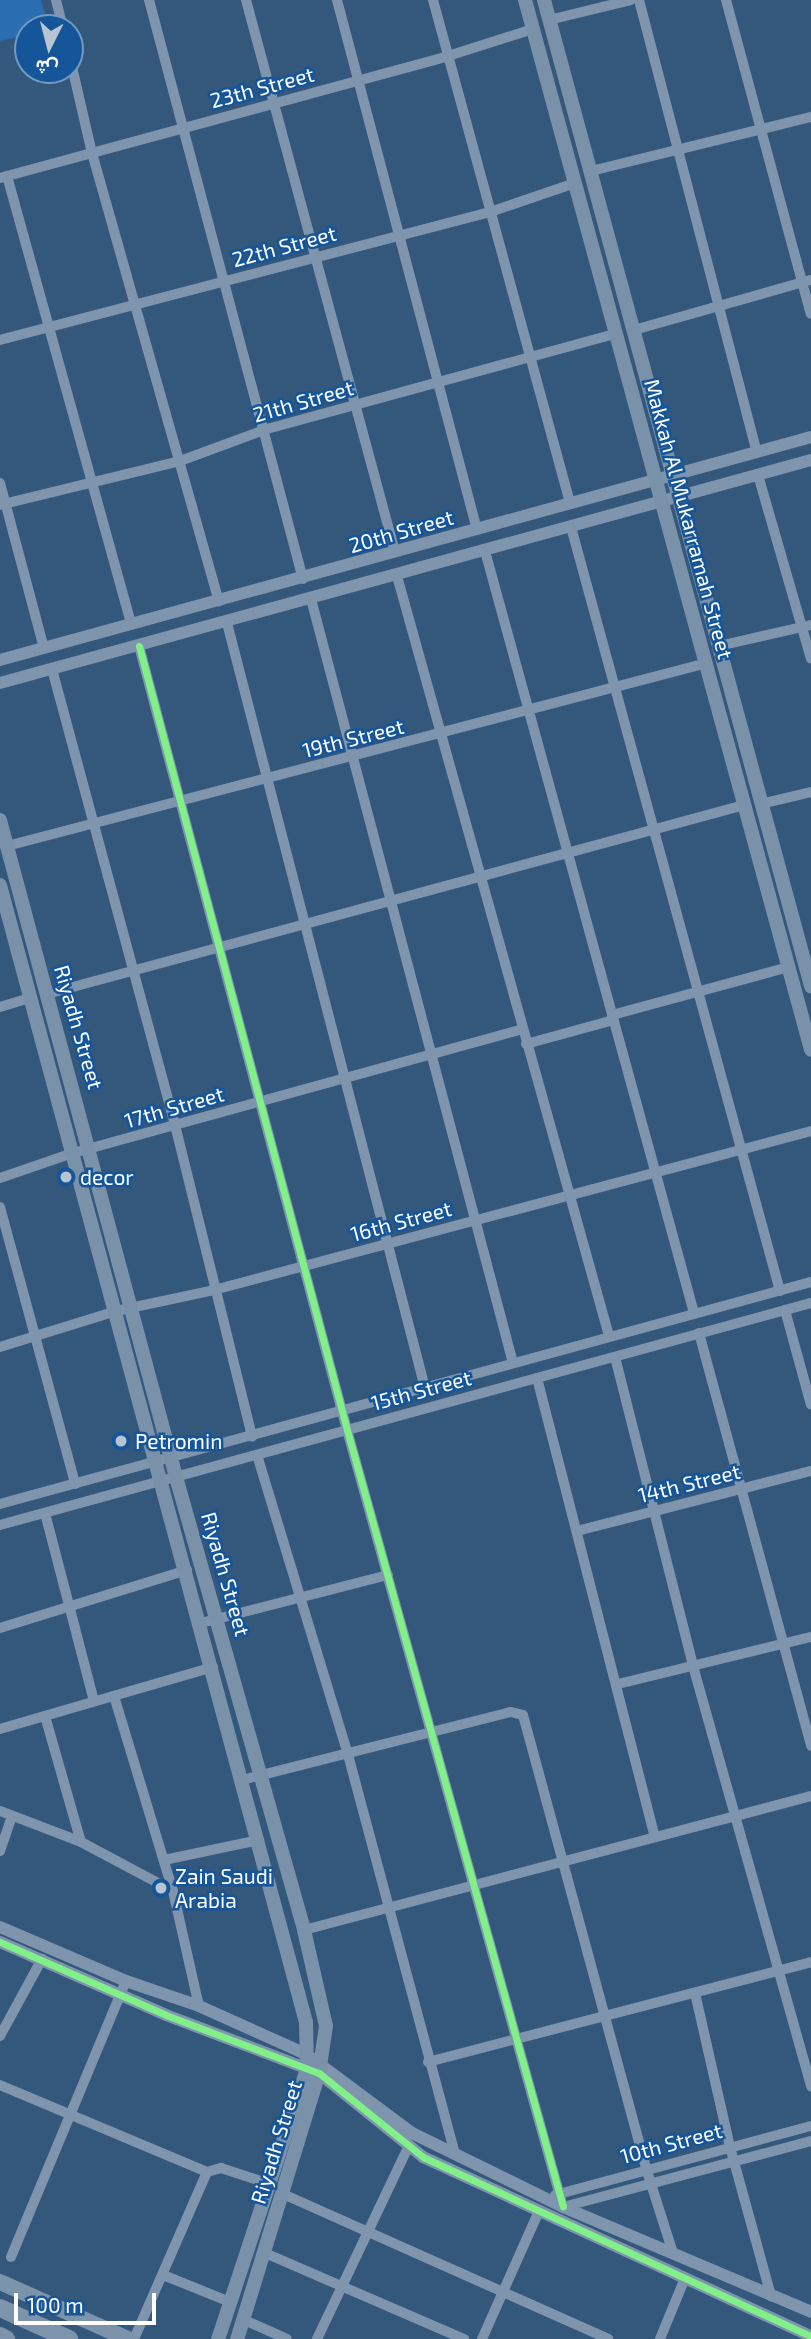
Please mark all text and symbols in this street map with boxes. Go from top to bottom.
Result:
north arrow [14,14,84,84]
text: ش [34,56,60,81]
street label: 23th Street [207,61,317,113]
street label: 22th Street [229,220,339,272]
street label: 21th Street [250,375,356,427]
street label: Makkah Al Mukarramah Street [639,376,739,662]
street label: 20th Street [346,504,456,558]
street label: 19th Street [300,713,406,763]
street label: Riyadh Street [49,962,109,1092]
street label: 17th Street [121,1081,227,1133]
place label: decor [80,1164,134,1190]
marker: decor [58,1169,74,1185]
street label: 16th Street [348,1195,454,1247]
street label: 15th Street [368,1365,474,1415]
place label: Petromin [135,1428,222,1454]
marker: Petromin [113,1433,129,1449]
street label: 14th Street [635,1458,743,1508]
street label: Riyadh Street [196,1509,256,1639]
place label: Zain Saudi Arabia [175,1863,273,1913]
marker: Zain Saudi Arabia [153,1880,169,1896]
street label: Riyadh Street [245,2077,307,2207]
street label: 10th Street [617,2117,725,2169]
scale bar [18,2280,159,2324]
text: 100 m [27,2292,84,2317]

